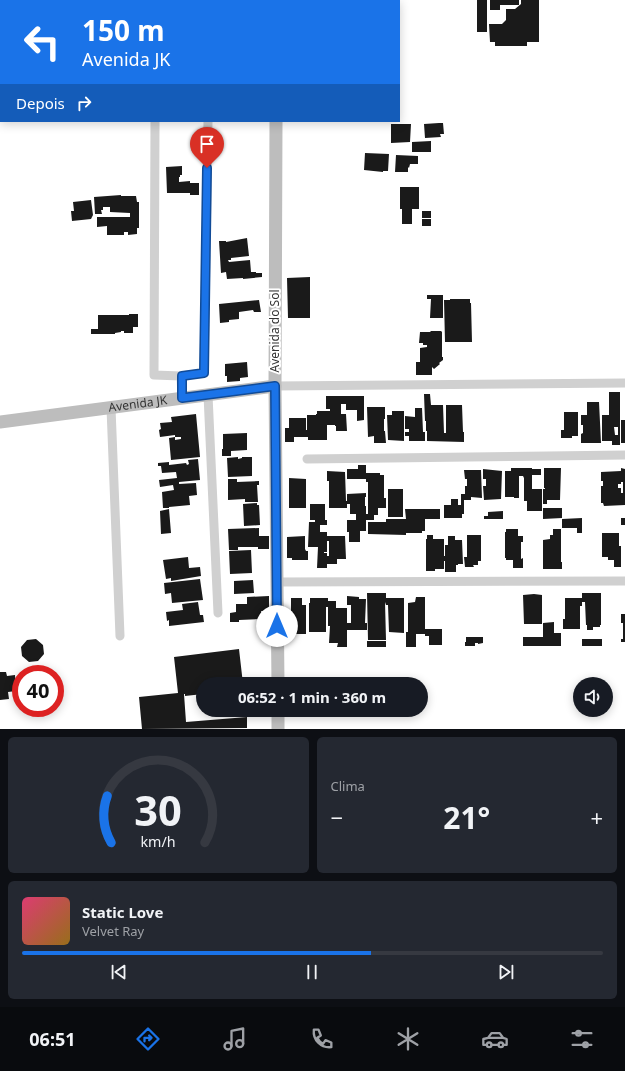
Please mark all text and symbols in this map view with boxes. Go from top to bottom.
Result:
text: 150 m [82,11,165,49]
icon: left [16,16,68,68]
text: Avenida JK [82,47,170,71]
icon: right [73,92,95,114]
text: Depois [16,93,65,113]
pin [190,127,224,168]
icon: arrive [196,133,218,155]
street label: Avenida do Sol [266,290,283,372]
street label: Avenida JK [107,391,169,416]
position arrow [256,605,298,647]
speed limit sign: 40 [12,665,64,717]
map controls [573,677,613,717]
button: sound [573,677,613,717]
text: 06:52 · 1 min · 360 m [238,687,386,707]
text: Clima [331,777,365,795]
text: 30 [134,782,182,838]
text: 21° [443,797,490,838]
text: − [331,802,343,832]
text: + [590,802,603,832]
text: km/h [141,832,176,851]
text: Static Love [82,902,163,922]
text: Velvet Ray [82,922,144,940]
icon: previous [108,961,130,983]
icon: pause [301,961,323,983]
icon: next [495,961,517,983]
icon: directions [134,1025,162,1053]
icon: music [221,1025,249,1053]
icon: phone [308,1025,336,1053]
icon: climate [394,1025,422,1053]
icon: car [481,1025,509,1053]
icon: filters [568,1025,596,1053]
text: 06:51 [29,1027,76,1051]

